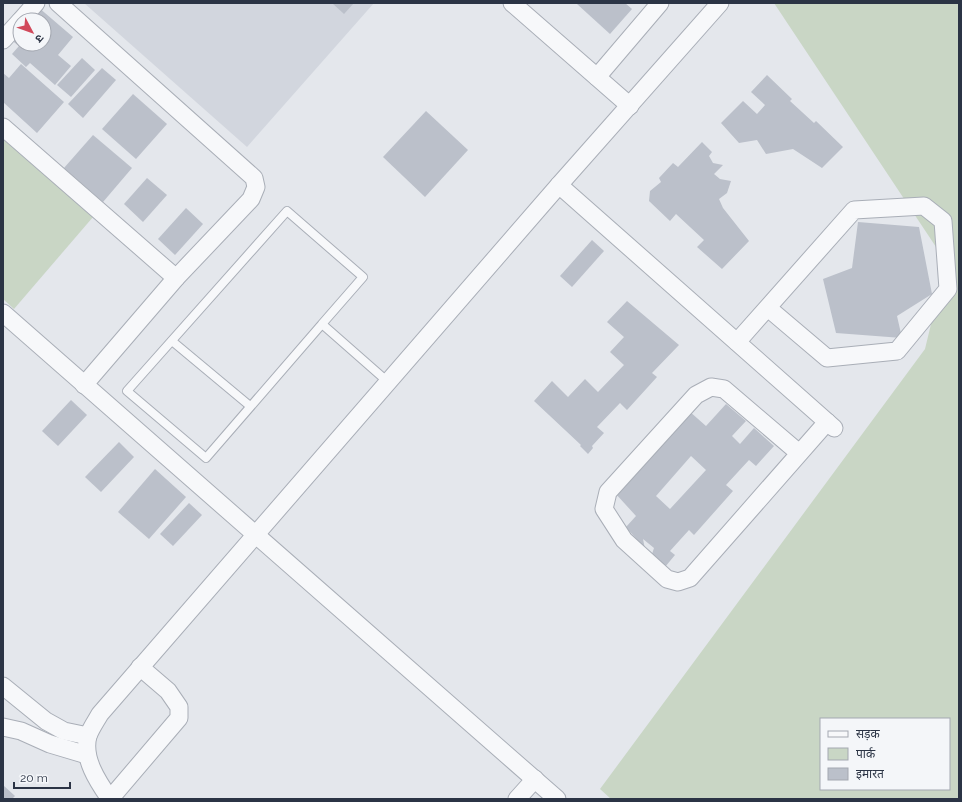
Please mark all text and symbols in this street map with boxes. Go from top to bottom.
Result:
north arrow [12,12,52,52]
text: उ [32,32,46,45]
legend [820,718,950,790]
text: सड़क [856,727,881,741]
text: पार्क [856,747,876,761]
scale bar [14,764,70,790]
text: इमारत [856,767,885,781]
text: 20 m [20,771,48,785]

